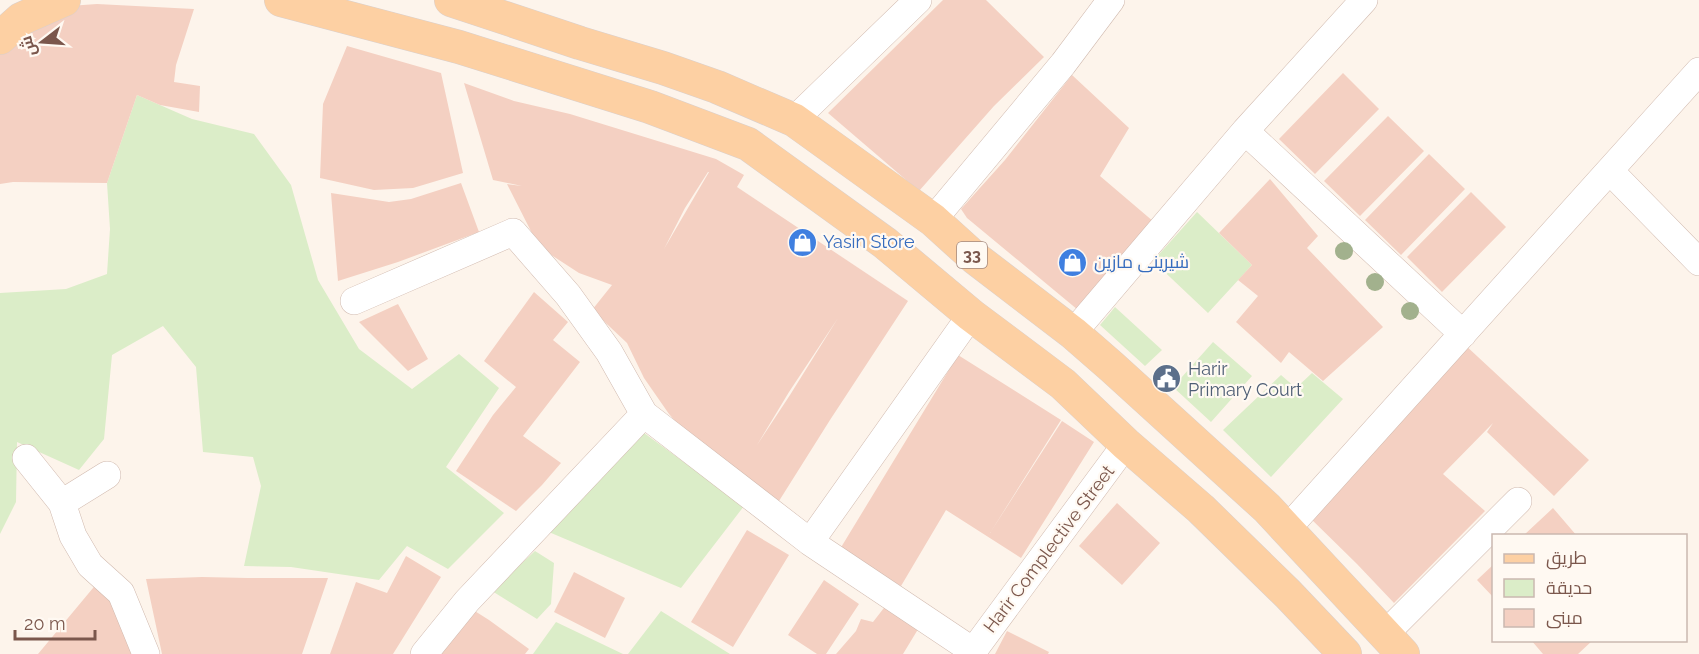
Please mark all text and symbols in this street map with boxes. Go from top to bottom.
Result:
north arrow [12,12,72,72]
text: ش [16,34,40,59]
shop icon: Yasin Store [786,226,818,258]
place label: Yasin Store [823,231,915,252]
road number: 33 [957,242,987,268]
shop icon: شیرینی مازین [1057,246,1089,278]
place label: شیرینی مازین [1094,251,1189,273]
place label: Harir Primary Court [1188,358,1302,400]
public building icon: Harir Primary Court [1151,363,1183,395]
street label: Harir Complective Street [979,461,1118,637]
legend [1492,534,1687,642]
text: طريق [1546,547,1587,570]
text: حديقة [1546,577,1592,598]
scale bar [15,603,94,641]
text: مبنى [1546,607,1583,629]
text: 20 m [24,613,66,634]

